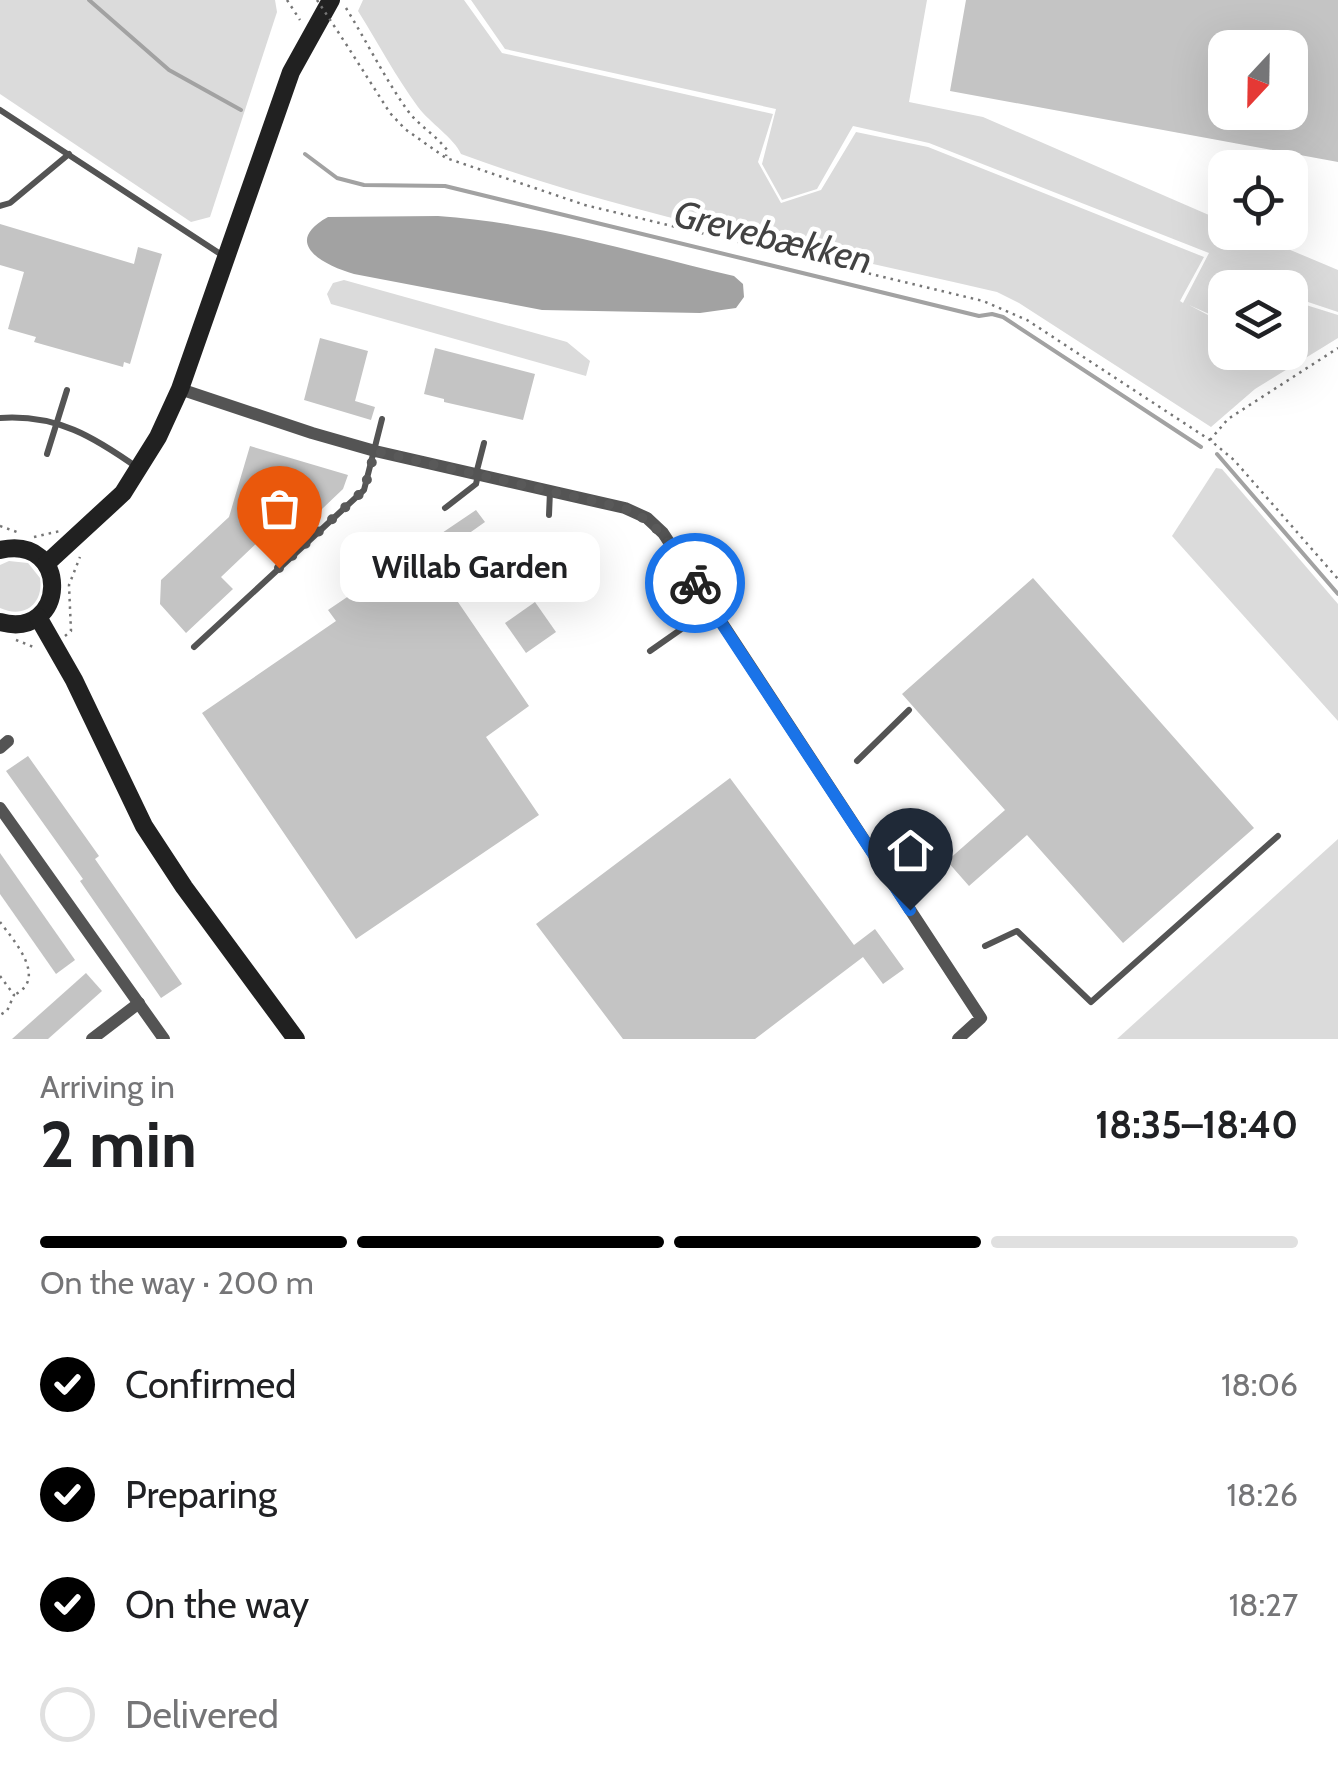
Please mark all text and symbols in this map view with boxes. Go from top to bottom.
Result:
north arrow [1208,30,1308,130]
map controls [1208,30,1308,370]
button: locate [1208,150,1308,250]
water label: Grevebækken [669,189,877,284]
button: layers [1208,270,1308,370]
pin [237,466,322,569]
icon: bag [252,481,307,536]
callout: Willab Garden [339,533,599,603]
courier [645,533,745,633]
text: Willab Garden [372,547,568,586]
icon: bike [668,556,723,611]
pin [868,808,953,911]
icon: home [883,823,938,878]
text: Arriving in [40,1067,175,1106]
text: 18:35–18:40 [1095,1101,1298,1148]
text: 2 min [40,1104,197,1183]
text: On the way · 200 m [40,1263,314,1302]
icon: check [40,1357,95,1412]
text: Confirmed [125,1361,296,1408]
text: 18:06 [1221,1365,1298,1404]
icon: check [40,1467,95,1522]
text: Preparing [125,1471,277,1518]
text: 18:26 [1227,1475,1298,1514]
icon: check [40,1577,95,1632]
text: On the way [125,1581,309,1628]
text: 18:27 [1229,1585,1298,1624]
text: Delivered [125,1691,279,1738]

